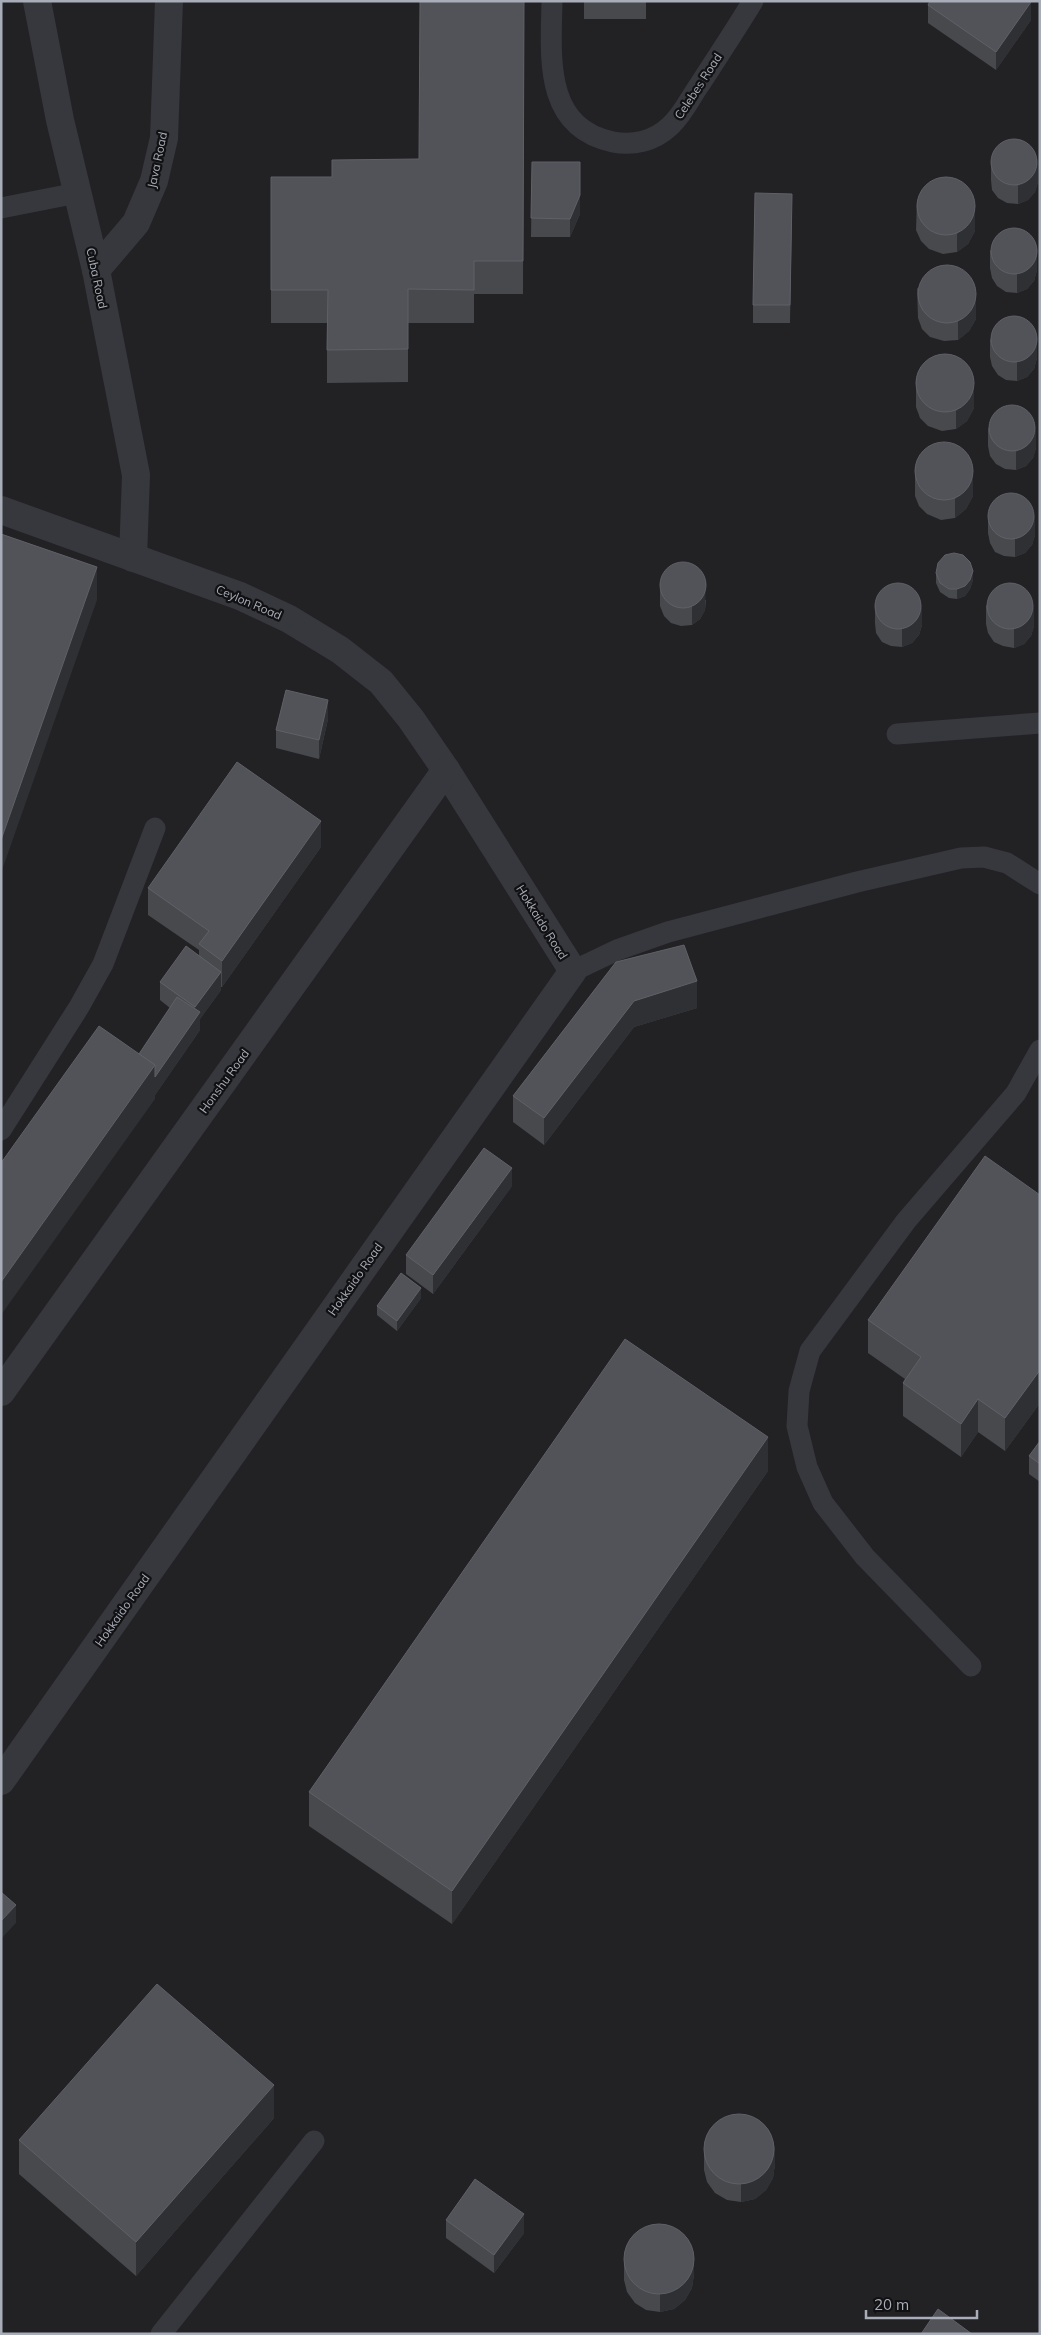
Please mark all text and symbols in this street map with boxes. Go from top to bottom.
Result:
street label: Celebes Road [671,50,725,122]
street label: Java Road [144,131,170,189]
street label: Cuba Road [83,246,111,310]
street label: Ceylon Road [214,581,284,623]
street label: Hokkaido Road [513,882,571,962]
street label: Honshu Road [196,1046,252,1116]
street label: Hokkaido Road [324,1240,386,1318]
street label: Hokkaido Road [91,1571,153,1649]
scale bar [866,2288,977,2320]
text: 20 m [874,2295,909,2314]

